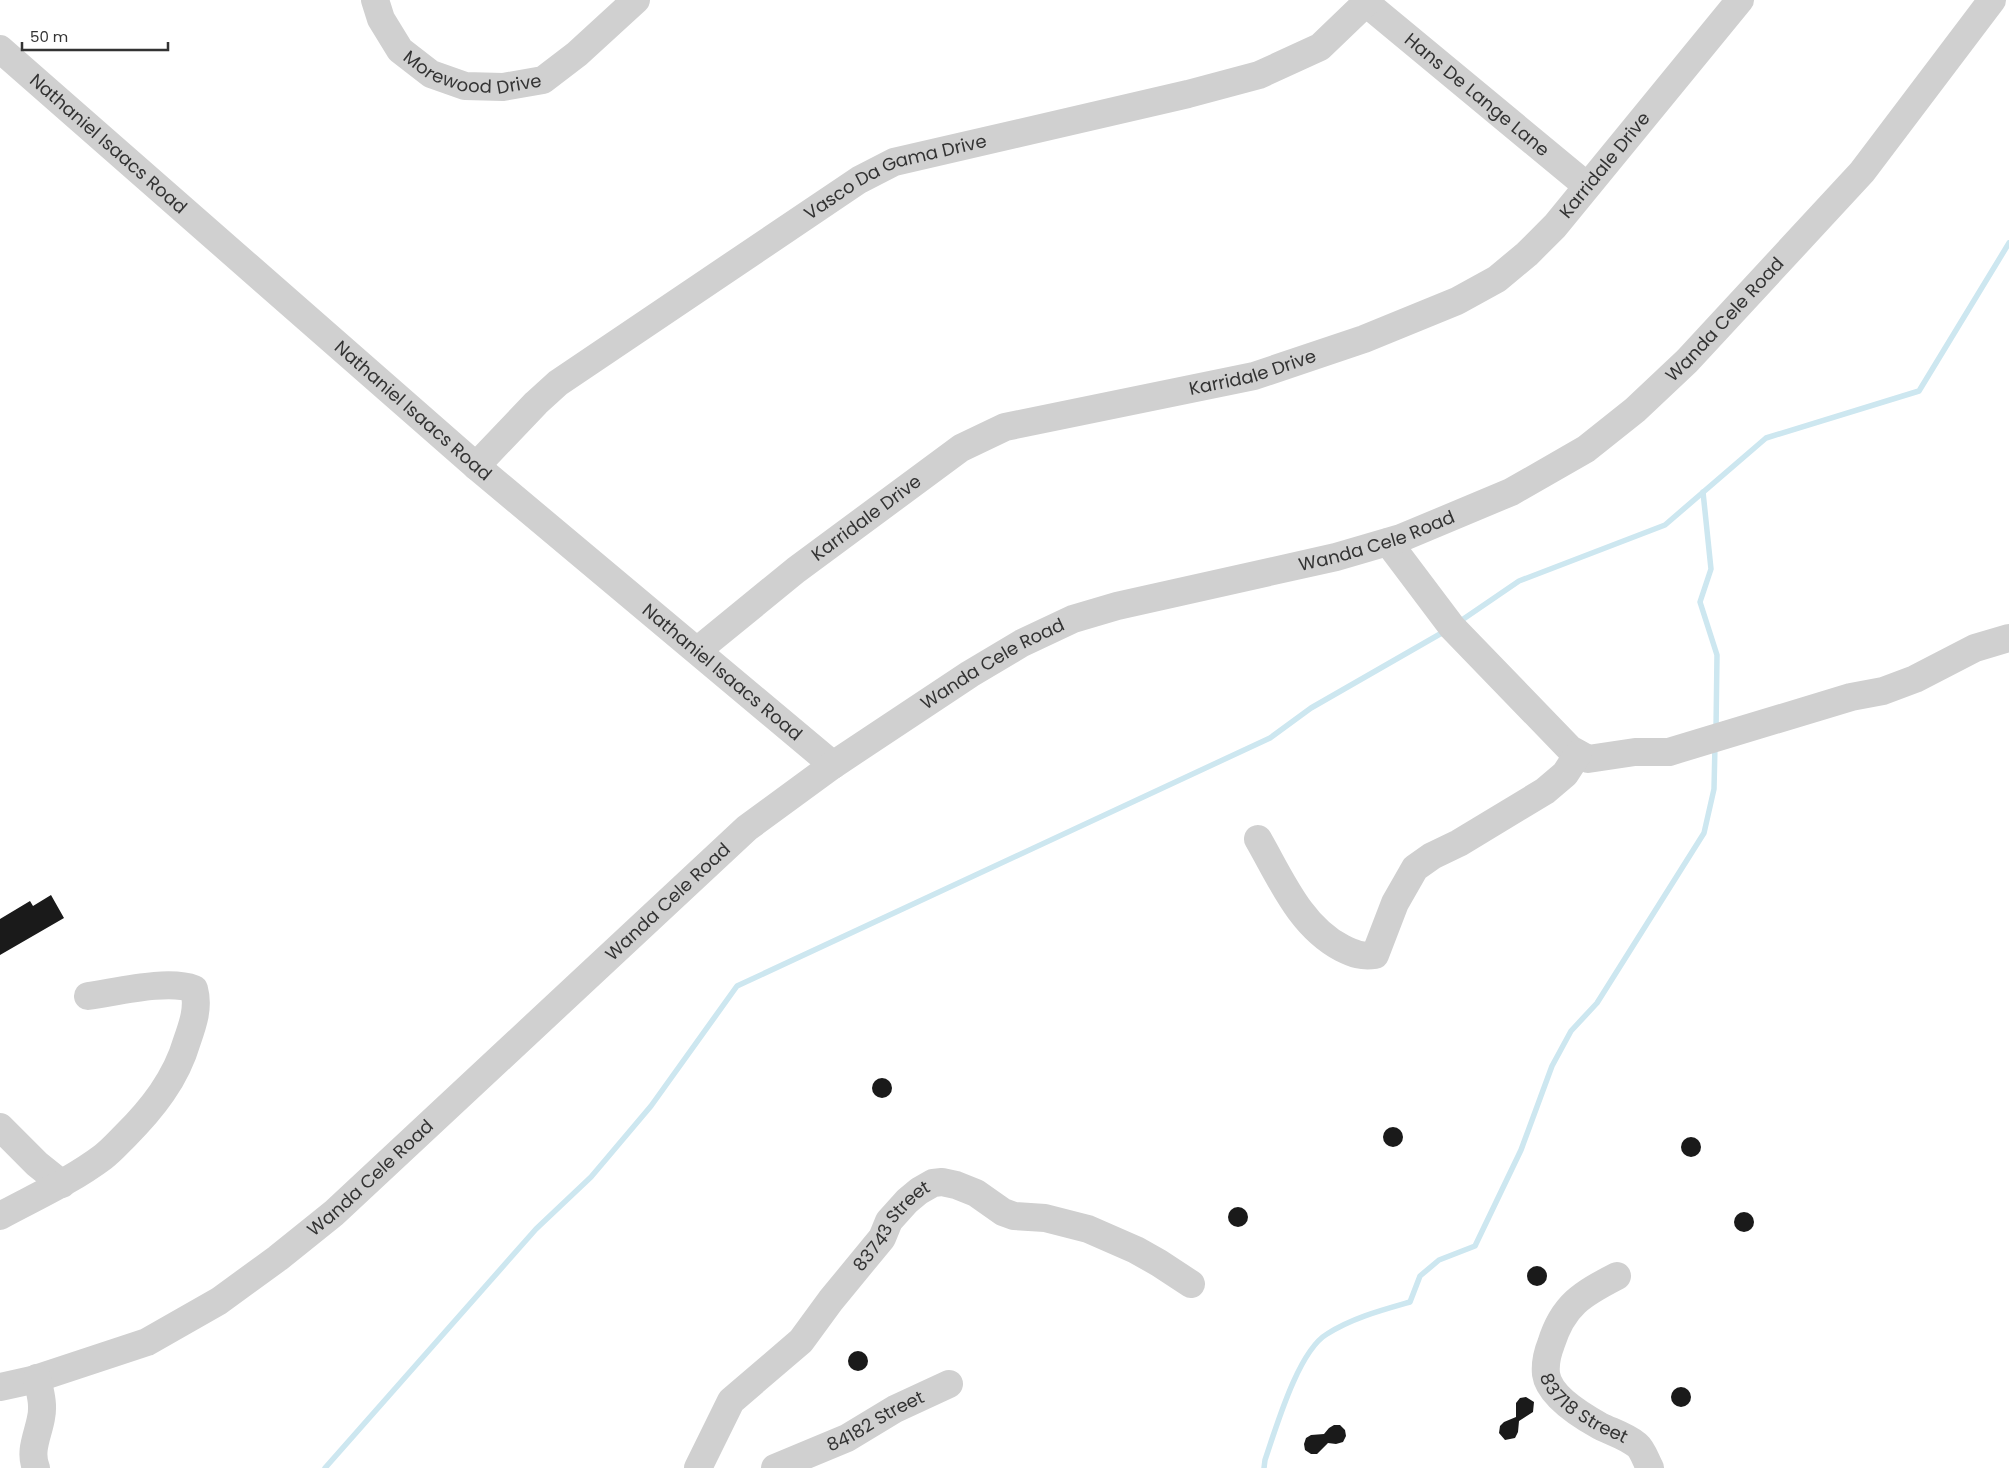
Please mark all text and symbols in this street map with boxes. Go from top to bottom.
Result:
scale bar [22,20,169,52]
text: 50 m [30,26,68,47]
street label: Hans De Lange Lane [1399,27,1555,162]
street label: Morewood Drive [398,44,543,100]
street label: Nathaniel Isaacs Road [25,68,193,219]
street label: Karridale Drive [1553,106,1655,223]
street label: Vasco Da Gama Drive [799,128,989,226]
street label: Wanda Cele Road [1660,251,1789,387]
street label: Nathaniel Isaacs Road [329,335,497,486]
street label: Karridale Drive [1187,343,1319,401]
street label: Karridale Drive [806,469,926,567]
street label: Wanda Cele Road [1296,504,1458,577]
street label: Nathaniel Isaacs Road [637,598,808,746]
street label: Wanda Cele Road [916,612,1068,715]
street label: Wanda Cele Road [599,837,736,966]
street label: Wanda Cele Road [302,1114,439,1242]
street label: 83743 Street [847,1174,934,1276]
street label: 83718 Street [1534,1370,1632,1449]
street label: 84182 Street [823,1384,928,1457]

